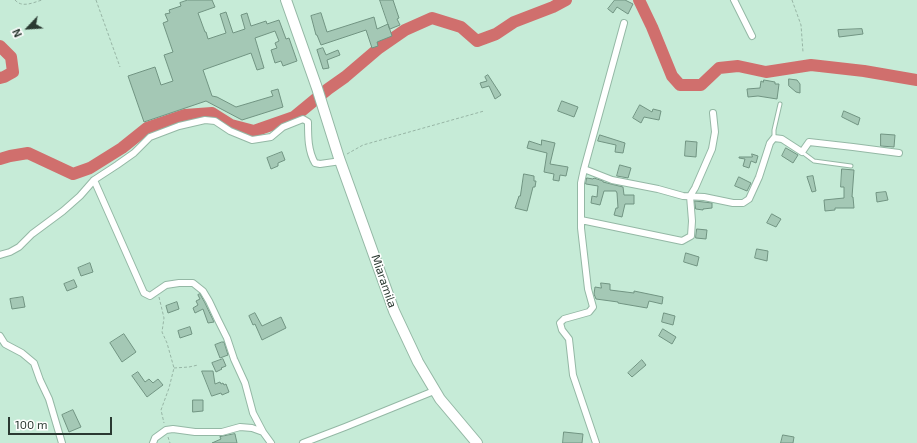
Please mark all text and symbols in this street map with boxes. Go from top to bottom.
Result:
north arrow [8,8,48,48]
text: N [9,27,24,40]
street label: Miaramila [368,253,400,309]
scale bar [10,409,114,435]
text: 100 m [15,417,47,431]

